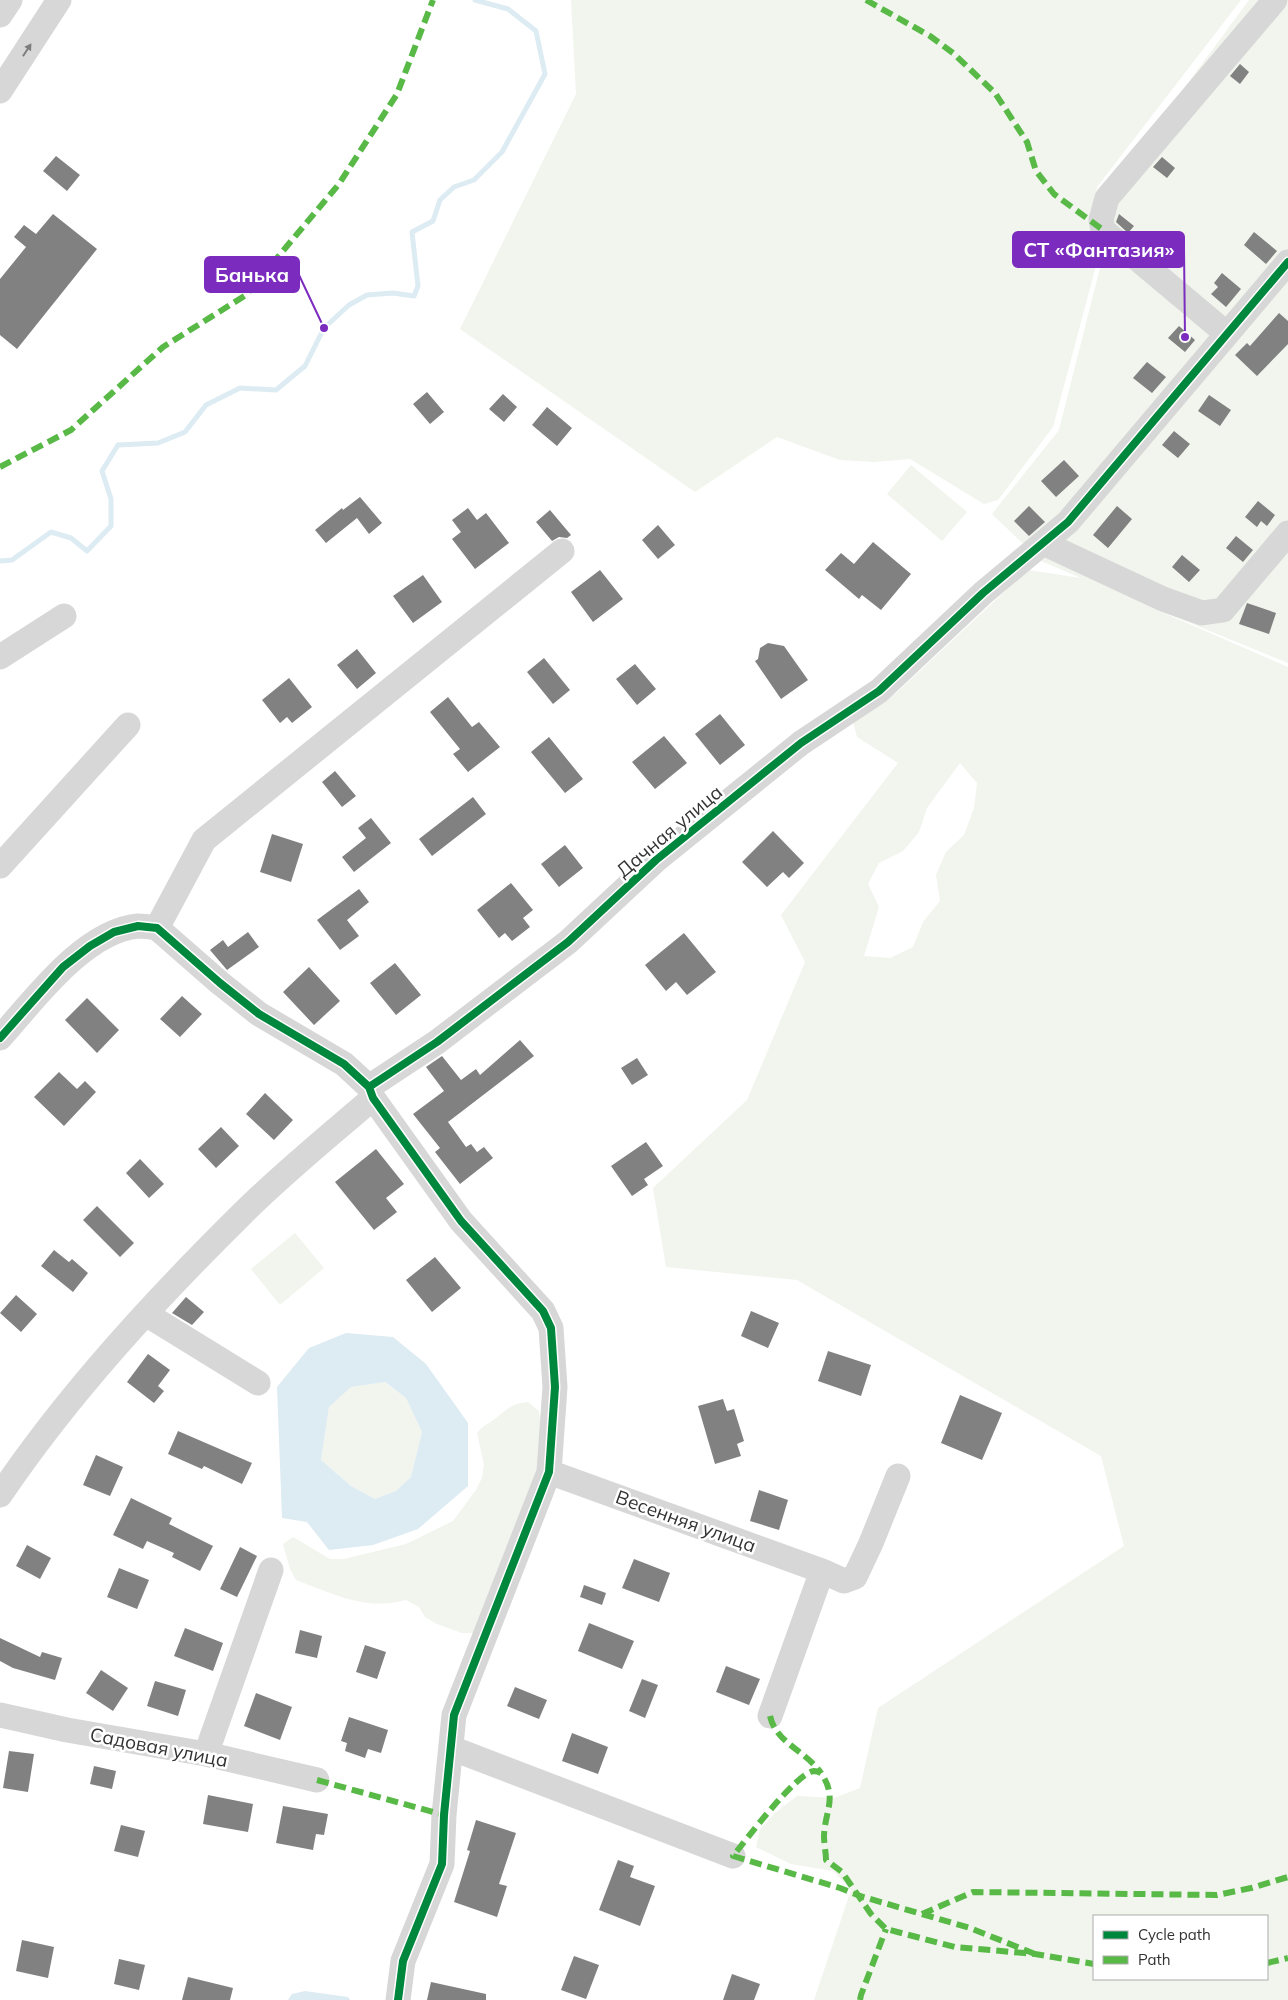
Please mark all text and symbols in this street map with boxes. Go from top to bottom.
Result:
one-way arrow [22,44,31,57]
callout: СТ «Фантазия» [1013,232,1184,267]
text: СТ «Фантазия» [1023,237,1175,262]
callout: Банька [205,257,299,292]
text: Банька [215,262,289,287]
street label: Дачная улица [611,780,727,882]
street label: Весенняя улица [613,1485,759,1557]
street label: Садовая улица [88,1722,230,1772]
legend [1093,1915,1268,1980]
text: Cycle path [1138,1925,1211,1944]
text: Path [1138,1950,1170,1969]

